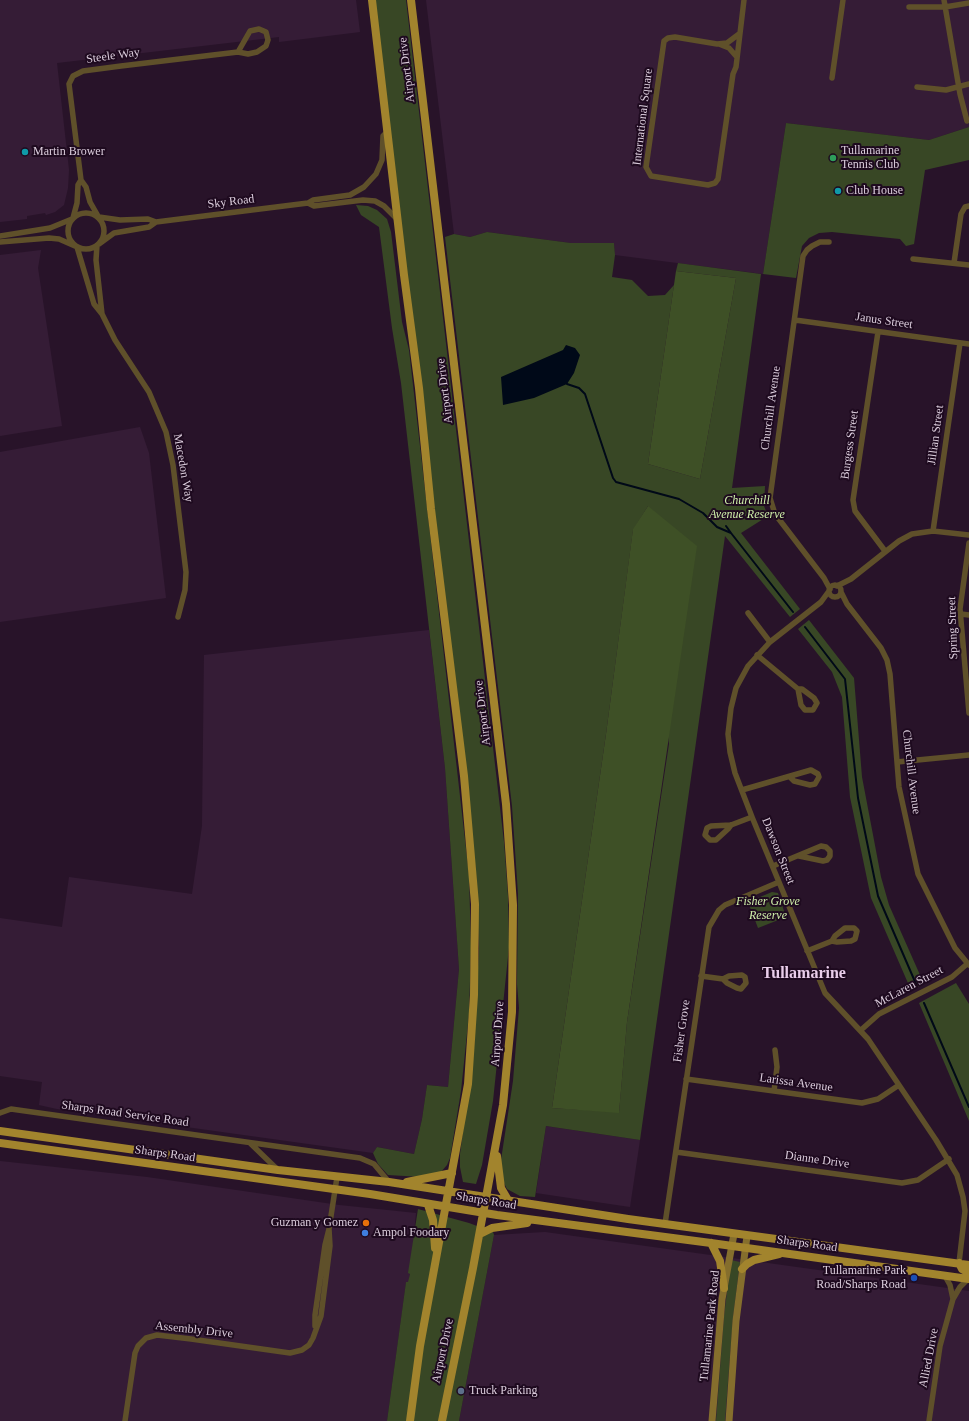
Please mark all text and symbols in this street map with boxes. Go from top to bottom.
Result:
street label: Airport Drive [396,37,418,103]
street label: Steele Way [85,45,141,67]
street label: International Square [630,68,656,166]
place label: Tullamarine Tennis Club [841,144,899,172]
place label: Martin Brower [33,145,105,159]
marker: Martin Brower [20,147,30,157]
marker: Tullamarine Tennis Club [828,153,838,163]
place label: Club House [846,184,903,198]
marker: Club House [833,186,843,196]
street label: Sky Road [207,192,255,212]
street label: Janus Street [854,310,914,332]
street label: Airport Drive [434,358,456,424]
street label: Churchill Avenue [758,365,784,451]
street label: Jillian Street [925,404,947,466]
street label: Burgess Street [838,410,862,480]
street label: Macedon Way [170,433,196,503]
park label: Churchill Avenue Reserve [709,494,785,522]
street label: Spring Street [945,596,961,660]
street label: Airport Drive [472,680,494,746]
street label: Churchill Avenue [899,729,923,815]
street label: Dawson Street [758,816,798,886]
park label: Fisher Grove Reserve [736,895,800,923]
street label: McLaren Street [873,963,945,1011]
district label: Tullamarine [762,964,846,984]
street label: Fisher Grove [670,999,694,1063]
street label: Airport Drive [489,1001,507,1067]
street label: Larissa Avenue [758,1071,834,1095]
street label: Sharps Road Service Road [60,1098,190,1130]
street label: Sharps Road [134,1143,196,1165]
street label: Dianne Drive [784,1148,850,1172]
street label: Sharps Road [455,1189,517,1213]
place label: Guzman y Gomez [271,1216,358,1230]
marker: Guzman y Gomez [361,1218,371,1228]
place label: Ampol Foodary [373,1226,449,1240]
marker: Ampol Foodary [360,1228,370,1238]
street label: Sharps Road [776,1233,838,1255]
place label: Tullamarine Park Road/Sharps Road [816,1264,906,1292]
street label: Tullamarine Park Road [697,1270,723,1382]
marker: Tullamarine Park Road/Sharps Road [909,1273,919,1283]
street label: Airport Drive [429,1317,457,1385]
street label: Assembly Drive [154,1319,234,1341]
street label: Allied Drive [916,1327,942,1389]
place label: Truck Parking [469,1384,538,1398]
marker: Truck Parking [456,1386,466,1396]

